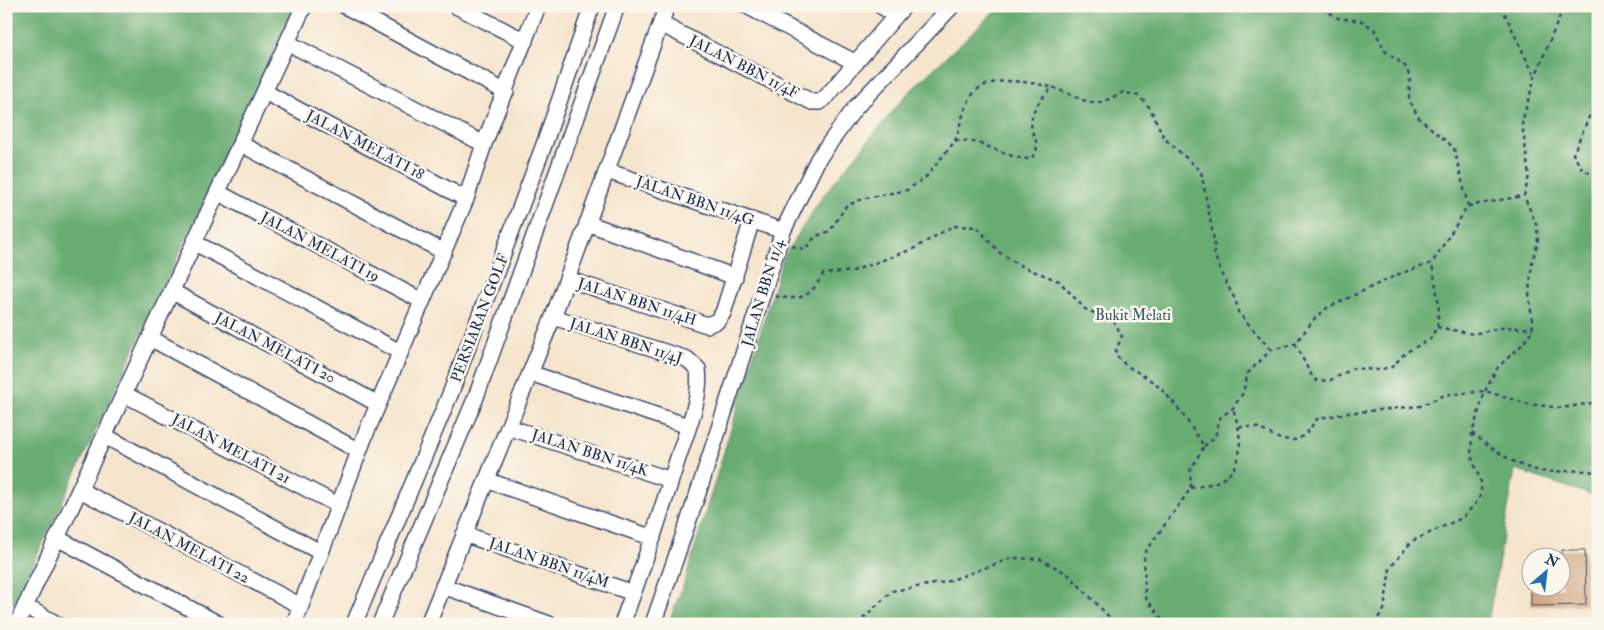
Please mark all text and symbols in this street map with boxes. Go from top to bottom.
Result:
street label: JALAN BBN 11/4F [685,31,803,104]
street label: JALAN MELATI 18 [301,105,427,185]
street label: JALAN BBN 11/4G [632,172,757,231]
street label: JALAN MELATI 19 [256,207,383,287]
street label: JALAN BBN 11/4 [737,236,790,350]
street label: PERSIARAN GOLF [447,251,513,385]
street label: JALAN BBN 11/4H [574,274,699,331]
park label: Bukit Melati [1095,306,1171,325]
street label: JALAN MELATI 20 [210,308,339,389]
street label: JALAN BBN 11/4J [566,314,685,369]
street label: JALAN MELATI 21 [167,409,294,489]
street label: JALAN BBN 11/4K [528,425,651,482]
street label: JALAN MELATI 22 [124,508,253,589]
street label: JALAN BBN 11/4M [485,533,612,593]
north arrow [1522,548,1572,598]
text: N [1541,550,1562,572]

